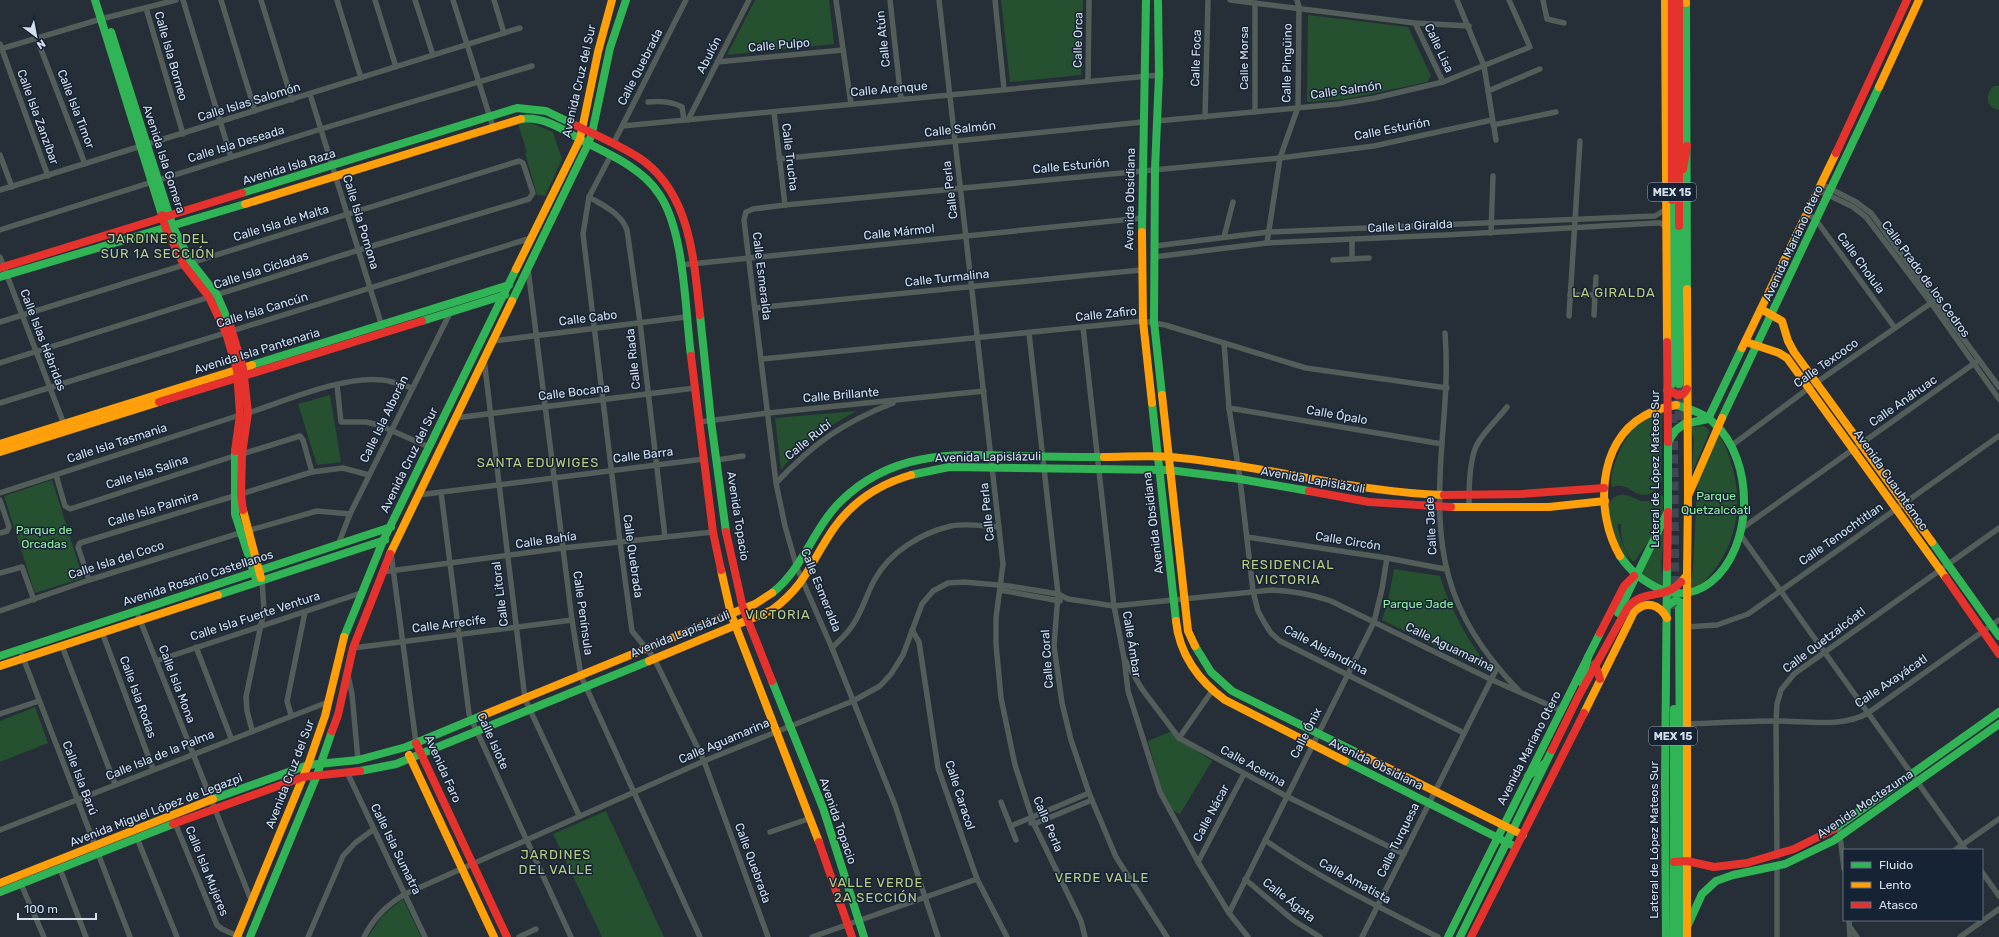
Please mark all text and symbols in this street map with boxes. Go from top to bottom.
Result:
street label: Calle Isla Borneo [152,10,190,102]
street label: Calle Atún [873,10,893,68]
street label: Calle Orca [1071,12,1085,68]
north arrow [16,16,56,56]
street label: Calle Lisa [1422,21,1456,75]
street label: Avenida Cruz del Sur [559,23,599,139]
street label: Calle Pingüino [1279,23,1295,103]
street label: Calle Quebrada [615,26,665,108]
street label: Calle Morsa [1237,26,1251,90]
street label: Calle Foca [1188,29,1204,87]
street label: Abulón [694,34,724,76]
street label: Calle Pulpo [748,35,811,55]
text: N [34,36,48,52]
street label: Calle Isla Zanzíbar [14,67,62,167]
street label: Calle Isla Timor [54,67,98,151]
street label: Calle Salmón [1309,78,1383,102]
street label: Calle Arenque [850,79,928,99]
street label: Calle Islas Salomón [196,80,302,124]
street label: Avenida Isla Gomera [140,103,188,215]
street label: Calle Esturión [1353,115,1431,143]
street label: Calle Salmón [923,118,997,140]
street label: Calle Trucha [779,122,801,192]
street label: Calle Isla Deseada [186,123,286,165]
street label: Avenida Isla Raza [241,146,337,188]
street label: Avenida Obsidiana [1122,148,1138,250]
street label: Calle Esturión [1032,156,1110,176]
street label: Calle Perla [939,160,961,220]
street label: Calle Isla Pomona [340,173,382,271]
road number: MEX 15 [1648,183,1696,201]
street label: Avenida Mariano Otero [1760,183,1826,303]
street label: Calle Isla de Malta [232,202,330,244]
street label: Calle La Giralda [1367,217,1453,235]
street label: Calle Prado de los Cedros [1879,218,1973,340]
street label: Calle Mármol [863,221,935,243]
street label: Calle Cholula [1834,230,1888,296]
district label: JARDINES DEL SUR 1A SECCIÓN [101,231,215,261]
street label: Calle Esmeralda [750,231,774,321]
street label: Calle Isla Cícladas [212,248,310,292]
street label: Calle Turmalina [904,267,990,289]
district label: LA GIRALDA [1572,285,1656,300]
street label: Calle Islas Hébridas [17,287,69,393]
street label: Calle Isla Cancún [215,289,309,331]
street label: Calle Zafiro [1075,304,1138,324]
street label: Calle Cabo [558,307,618,329]
street label: Avenida Isla Pantenaria [193,325,321,377]
street label: Calle Riada [623,328,643,390]
street label: Calle Texcoco [1791,336,1861,390]
street label: Calle Anáhuac [1866,372,1940,430]
street label: Calle Isla Alborán [357,373,411,465]
street label: Calle Bocana [537,381,611,403]
street label: Calle Brillante [802,385,880,405]
street label: Lateral de López Mateos Sur [1648,390,1662,548]
street label: Calle Ópalo [1305,403,1369,427]
street label: Avenida Cruz del Sur [377,405,441,515]
street label: Calle Rubí [782,416,835,463]
street label: Calle Isla Tasmania [65,420,169,466]
street label: Avenida Cuauhtémoc [1851,427,1931,533]
street label: Calle Barra [612,444,674,466]
street label: Avenida Lapislázuli [935,449,1041,465]
street label: Calle Isla Salina [104,452,190,492]
district label: SANTA EDUWIGES [477,455,599,470]
street label: Avenida Lapislázuli [1260,464,1366,496]
street label: Avenida Topacio [724,470,752,562]
street label: Avenida Obsidiana [1140,471,1166,575]
street label: Calle Perla [977,482,997,542]
street label: Calle Isla Palmira [106,489,200,529]
park label: Parque Quetzalcóatl [1681,489,1751,517]
street label: Calle Jade [1422,496,1440,555]
street label: Calle Tenochtitlan [1796,500,1886,568]
street label: Calle Quebrada [620,513,646,599]
park label: Parque de Orcadas [16,523,73,551]
street label: Calle Bahía [515,529,577,551]
street label: Calle Circón [1314,529,1382,553]
street label: Calle Isla del Coco [66,538,166,582]
street label: Calle Esmeralda [798,546,844,634]
street label: Avenida Rosario Castellanos [121,547,275,609]
district label: RESIDENCIAL VICTORIA [1241,557,1335,587]
street label: Calle Litoral [489,561,511,627]
street label: Calle Península [570,570,596,656]
street label: Calle Isla Fuerte Ventura [188,588,322,644]
park label: Parque Jade [1383,597,1454,611]
street label: Calle Quetzalcóatl [1780,604,1868,676]
district label: VICTORIA [745,607,811,622]
street label: Avenida Lapislázuli [628,608,732,660]
street label: Calle Ámbar [1120,610,1144,679]
street label: Calle Arrecife [411,612,487,635]
street label: Calle Aguamarina [1403,619,1497,675]
street label: Calle Alejandrina [1282,622,1370,678]
street label: Calle Coral [1038,629,1056,689]
street label: Calle Isla Mona [156,643,198,725]
street label: Calle Axayácatl [1852,652,1930,710]
street label: Calle Isla Rodas [117,654,159,740]
street label: Avenida Mariano Otero [1494,689,1564,807]
street label: Calle Ónix [1287,705,1325,761]
street label: Calle Islote [474,710,512,772]
street label: Calle Aguamarina [676,716,772,766]
street label: Avenida Cruz del Sur [263,717,317,830]
street label: Calle Isla de la Palma [104,727,216,783]
road number: MEX 15 [1649,727,1697,745]
street label: Avenida Faro [422,733,464,805]
street label: Avenida Obsidiana [1327,735,1425,793]
street label: Calle Isla Barú [59,739,101,817]
street label: Calle Acerina [1218,742,1288,790]
street label: Calle Caracol [942,758,978,832]
street label: Lateral de López Mateos Sur [1647,761,1661,919]
street label: Avenida Moctezuma [1814,767,1916,841]
street label: Avenida Miguel López de Legazpi [68,771,244,849]
street label: Avenida Topacio [817,776,859,866]
street label: Calle Nácar [1190,782,1232,844]
street label: Calle Perla [1030,794,1066,854]
street label: Calle Turquesa [1374,800,1422,880]
street label: Calle Isla Sumatra [368,801,424,897]
street label: Calle Quebrada [732,821,774,905]
street label: Calle Isla Mujeres [183,824,231,918]
district label: JARDINES DEL VALLE [519,847,593,877]
legend [1843,849,1983,921]
street label: Calle Amatista [1317,855,1393,907]
text: Fluido [1879,858,1913,872]
district label: VERDE VALLE [1055,870,1149,885]
district label: VALLE VERDE 2A SECCIÓN [829,875,923,905]
street label: Calle Ágata [1260,875,1318,925]
text: Lento [1879,878,1911,892]
scale bar [18,895,96,921]
text: Atasco [1879,898,1918,912]
text: 100 m [24,902,58,916]

